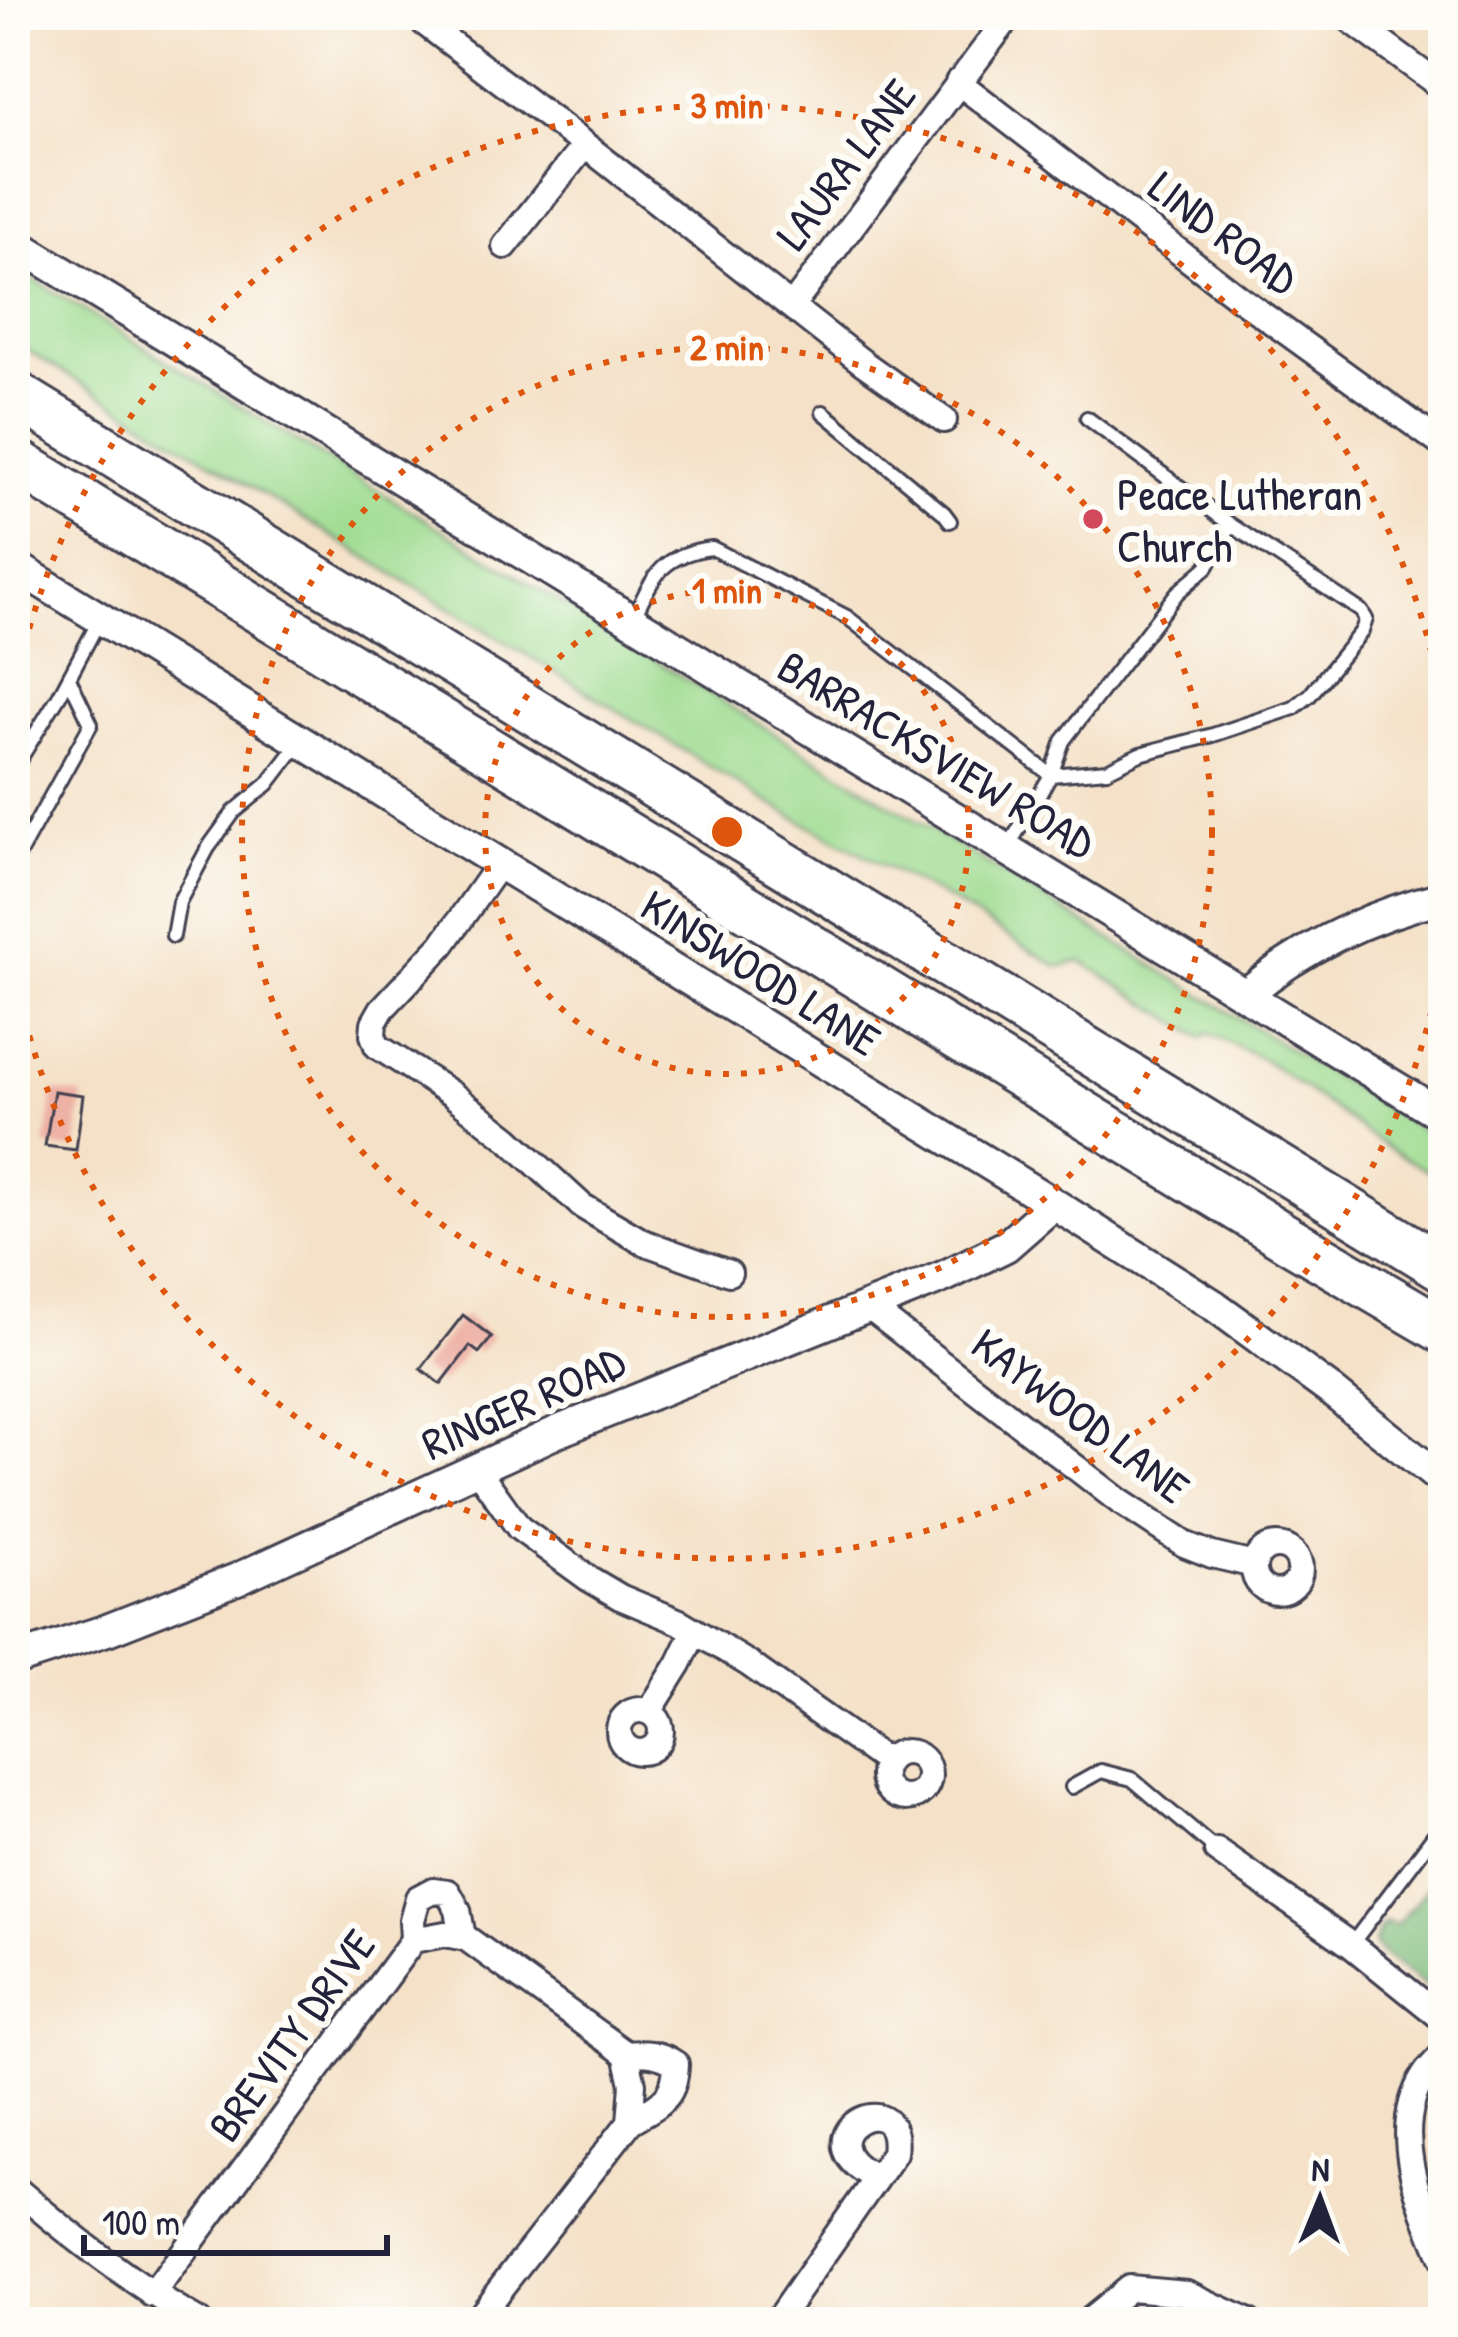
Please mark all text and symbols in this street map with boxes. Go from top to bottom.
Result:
street label: LAURA LANE [761,66,929,262]
text: 3 min [690,80,764,129]
street label: LIND ROAD [1137,156,1311,308]
text: 2 min [690,322,764,371]
place label: Peace Lutheran Church [1117,463,1362,576]
marker: Peace Lutheran Church [1080,506,1106,532]
text: 1 min [692,565,762,614]
street label: BARRACKSVIEW ROAD [767,635,1107,873]
centre of rings [706,811,748,853]
street label: KINSWOOD LANE [630,874,892,1070]
street label: KAYWOOD LANE [960,1313,1202,1517]
street label: RINGER ROAD [412,1330,635,1474]
street label: BREVITY DRIVE [193,1917,389,2153]
north arrow [1260,2139,1380,2259]
text: N [1311,2147,1330,2191]
scale bar [84,2181,387,2255]
text: 100 m [102,2197,180,2246]

